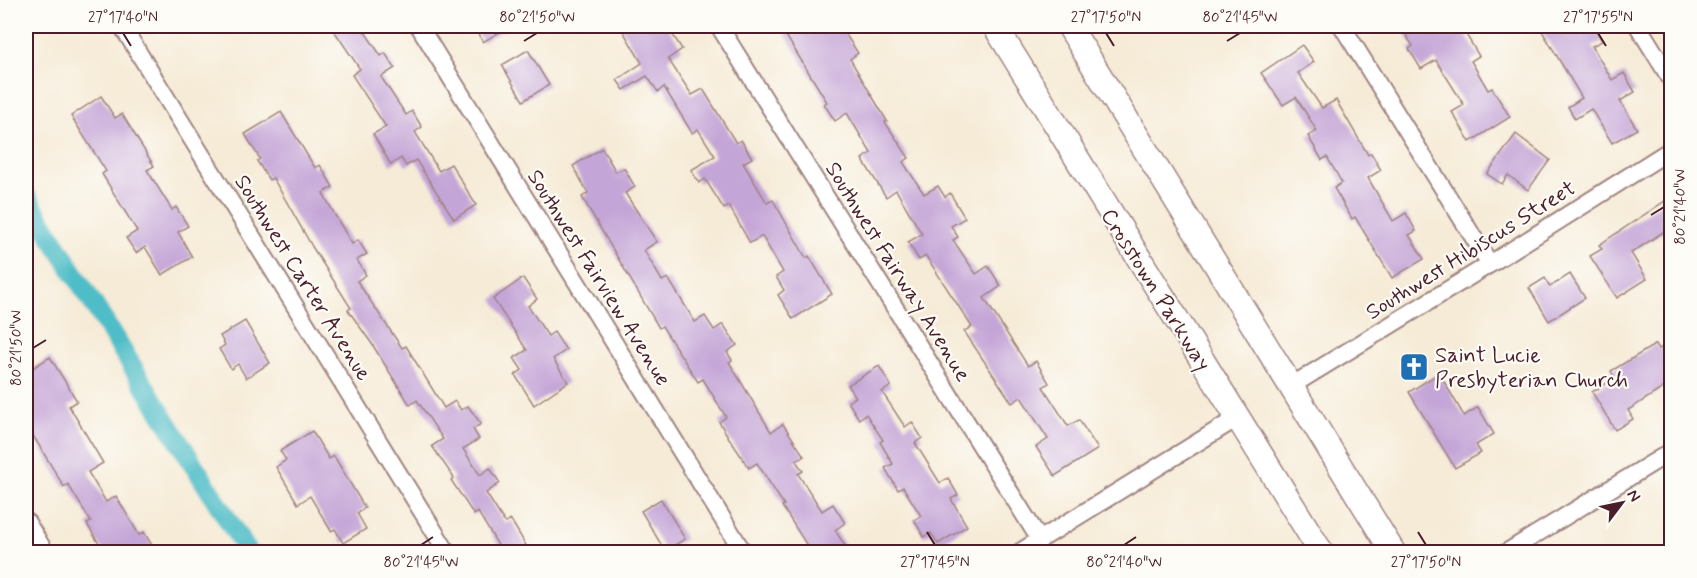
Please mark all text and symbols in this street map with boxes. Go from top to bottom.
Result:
text: 27°17'40"N [88,8,158,28]
text: 80°21'50"W [499,8,575,28]
text: 27°17'50"N [1071,8,1141,28]
text: 80°21'45"W [1203,8,1277,28]
text: 27°17'55"N [1563,8,1633,28]
street label: Southwest Fairway Avenue [818,157,977,387]
street label: Southwest Fairview Avenue [520,165,676,392]
text: 80°21'40"W [1671,169,1691,245]
street label: Southwest Carter Avenue [227,170,377,386]
street label: Southwest Hibiscus Street [1361,175,1581,327]
street label: Crosstown Parkway [1094,204,1217,377]
text: 80°21'50"W [7,310,27,386]
place label: Saint Lucie Presbyterian Church [1435,342,1628,395]
church icon: Saint Lucie Presbyterian Church [1398,351,1430,383]
north arrow [1592,473,1652,533]
text: N [1622,486,1645,506]
text: 80°21'45"W [384,553,458,573]
text: 27°17'45"N [900,553,970,573]
text: 80°21'40"W [1086,553,1162,573]
text: 27°17'50"N [1391,553,1461,573]

